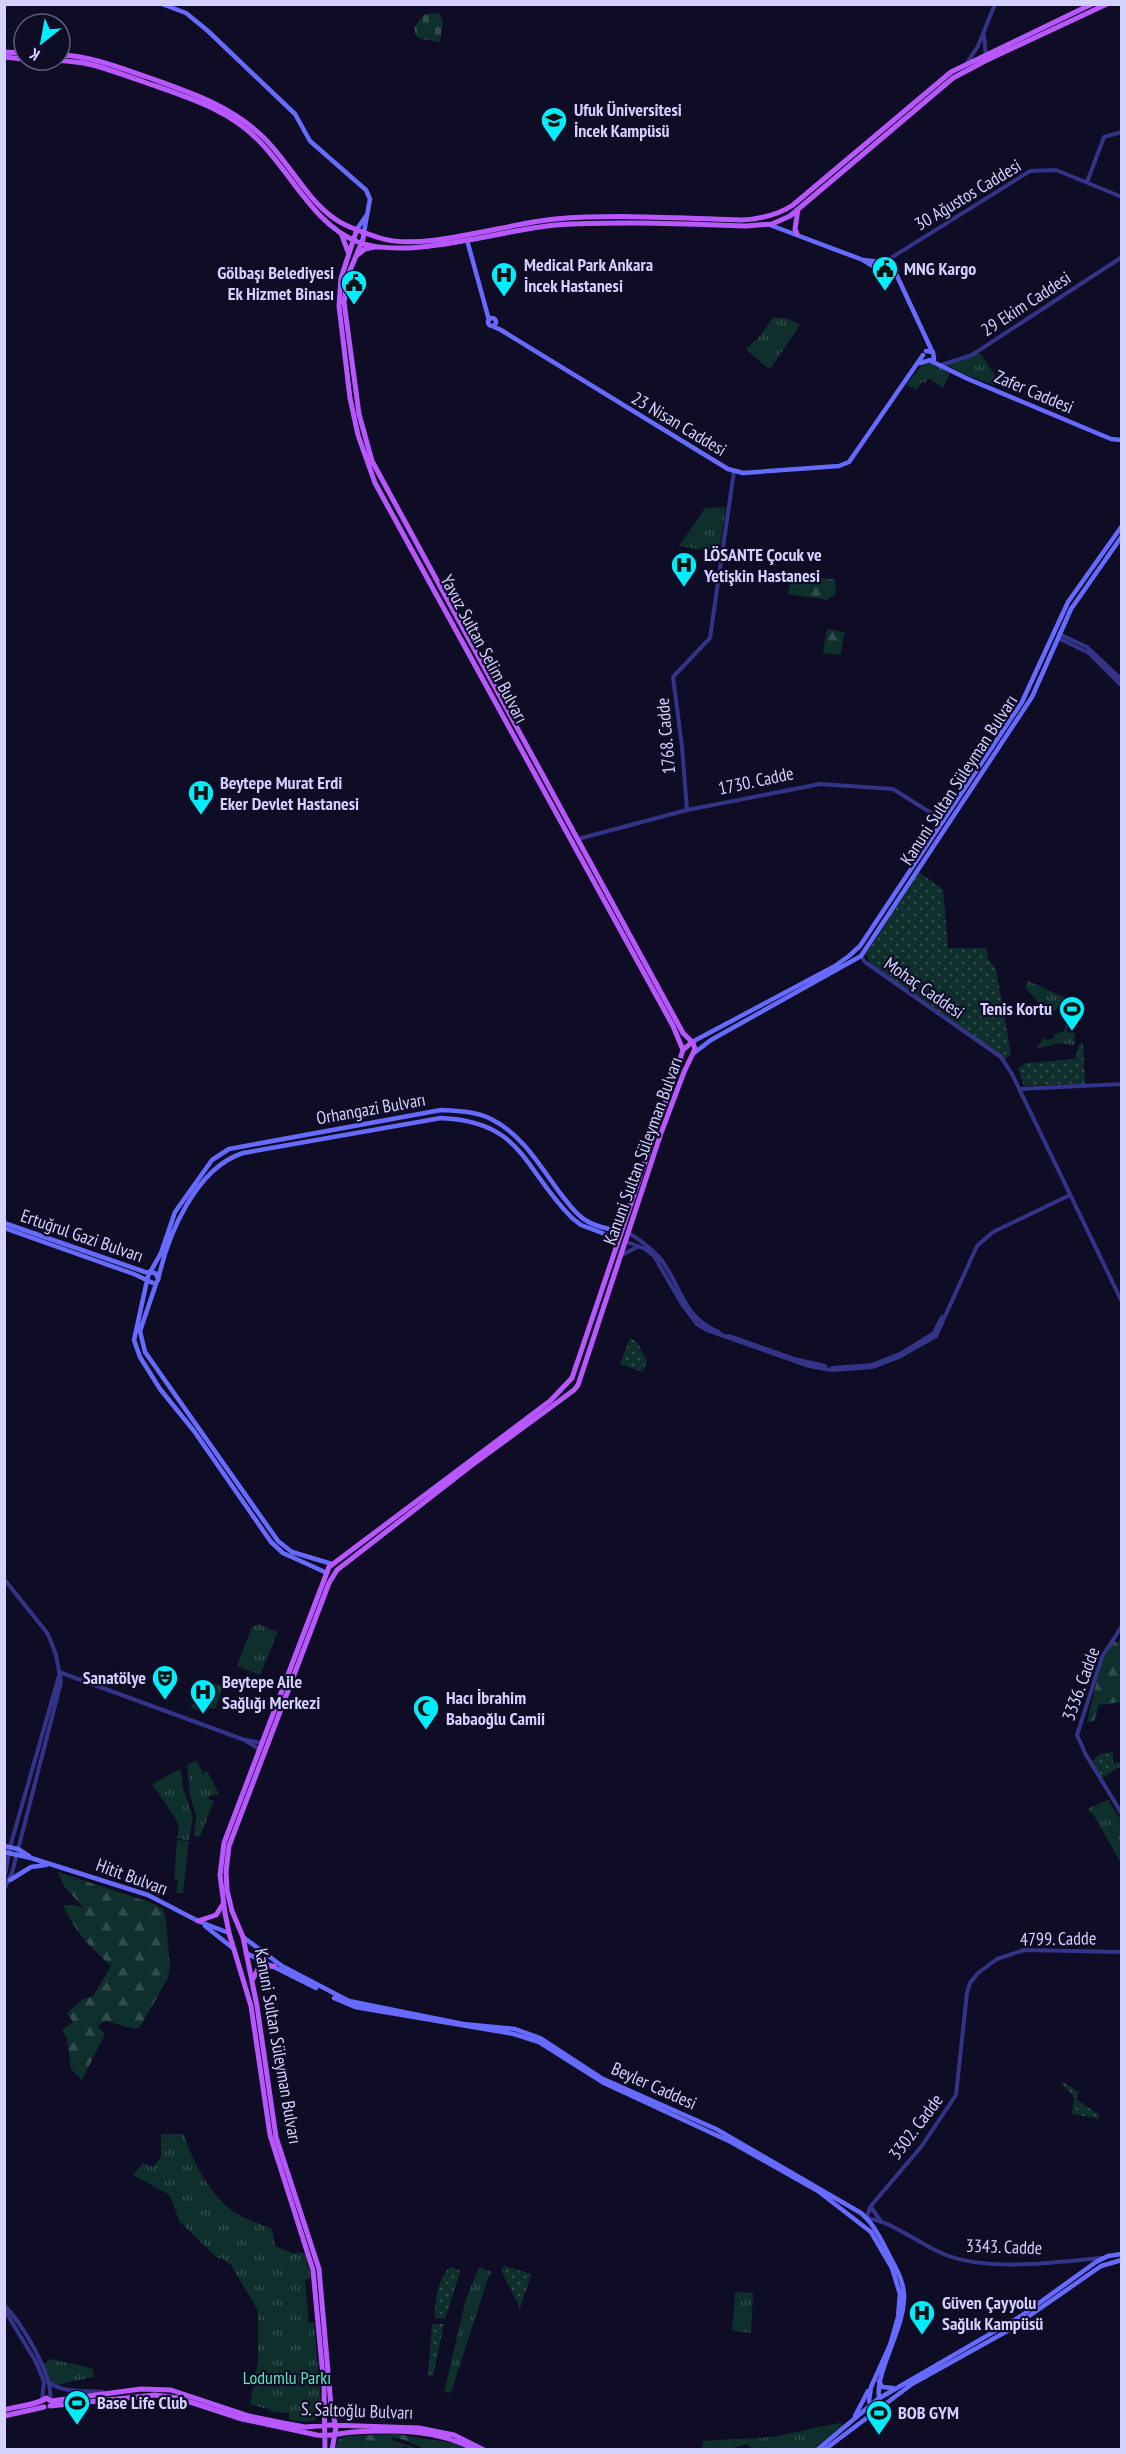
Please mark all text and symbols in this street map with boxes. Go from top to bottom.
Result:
north arrow [12,12,72,72]
text: K [25,44,43,66]
place label: Ufuk Üniversitesi İncek Kampüsü [574,98,682,142]
school or university icon: Ufuk Üniversitesi İncek Kampüsü [539,105,569,143]
street label: 30 Ağustos Caddesi [910,154,1025,235]
place label: Medical Park Ankara İncek Hastanesi [524,253,653,297]
public building icon: MNG Kargo [870,254,900,292]
place label: MNG Kargo [904,257,976,280]
hospital icon: Medical Park Ankara İncek Hastanesi [489,260,519,298]
place label: Gölbaşı Belediyesi Ek Hizmet Binası [217,261,334,305]
street label: 29 Ekim Caddesi [977,266,1075,341]
public building icon: Gölbaşı Belediyesi Ek Hizmet Binası [339,268,369,306]
street label: Zafer Caddesi [991,365,1077,418]
street label: 23 Nisan Caddesi [628,386,731,461]
place label: LÖSANTE Çocuk ve Yetişkin Hastanesi [703,543,822,587]
hospital icon: LÖSANTE Çocuk ve Yetişkin Hastanesi [669,550,699,588]
street label: Yavuz Sultan Selim Bulvarı [436,571,533,727]
street label: Kanuni Sultan Süleyman Bulvarı [895,690,1022,869]
street label: 1768. Cadde [651,697,680,775]
street label: 1730. Cadde [716,761,796,800]
place label: Beytepe Murat Erdi Eker Devlet Hastanesi [220,771,359,815]
hospital icon: Beytepe Murat Erdi Eker Devlet Hastanesi [186,778,216,816]
street label: Mohaç Caddesi [880,952,969,1024]
sports icon: Tenis Kortu [1057,994,1087,1032]
place label: Tenis Kortu [980,997,1052,1020]
street label: Kanuni Sultan Süleyman Bulvarı [598,1054,687,1248]
street label: Orhangazi Bulvarı [314,1088,427,1129]
street label: Ertuğrul Gazi Bulvarı [18,1204,146,1267]
street label: 3336. Cadde [1057,1644,1104,1724]
theatre icon: Sanatölye [150,1663,180,1701]
place label: Sanatölye [83,1666,146,1689]
place label: Beytepe Aile Sağlığı Merkezi [222,1670,320,1714]
hospital icon: Beytepe Aile Sağlığı Merkezi [188,1677,218,1715]
place label: Hacı İbrahim Babaoğlu Camii [446,1686,545,1730]
mosque icon: Hacı İbrahim Babaoğlu Camii [411,1693,441,1731]
street label: Hitit Bulvarı [93,1853,171,1900]
street label: 4799. Cadde [1020,1926,1096,1951]
street label: Kanuni Sultan Süleyman Bulvarı [250,1946,307,2146]
street label: Beyler Caddesi [608,2057,700,2115]
street label: 3302. Cadde [883,2089,948,2164]
street label: 3343. Cadde [965,2234,1043,2259]
place label: Güven Çayyolu Sağlık Kampüsü [942,2291,1043,2335]
hospital icon: Güven Çayyolu Sağlık Kampüsü [907,2298,937,2336]
park label: Lodumlu Parkı [243,2366,331,2389]
sports icon: Base Life Club [62,2388,92,2426]
place label: Base Life Club [97,2391,187,2414]
street label: S. Saltoğlu Bulvarı [300,2397,414,2424]
sports icon: BOB GYM [864,2398,894,2436]
place label: BOB GYM [898,2401,959,2424]

